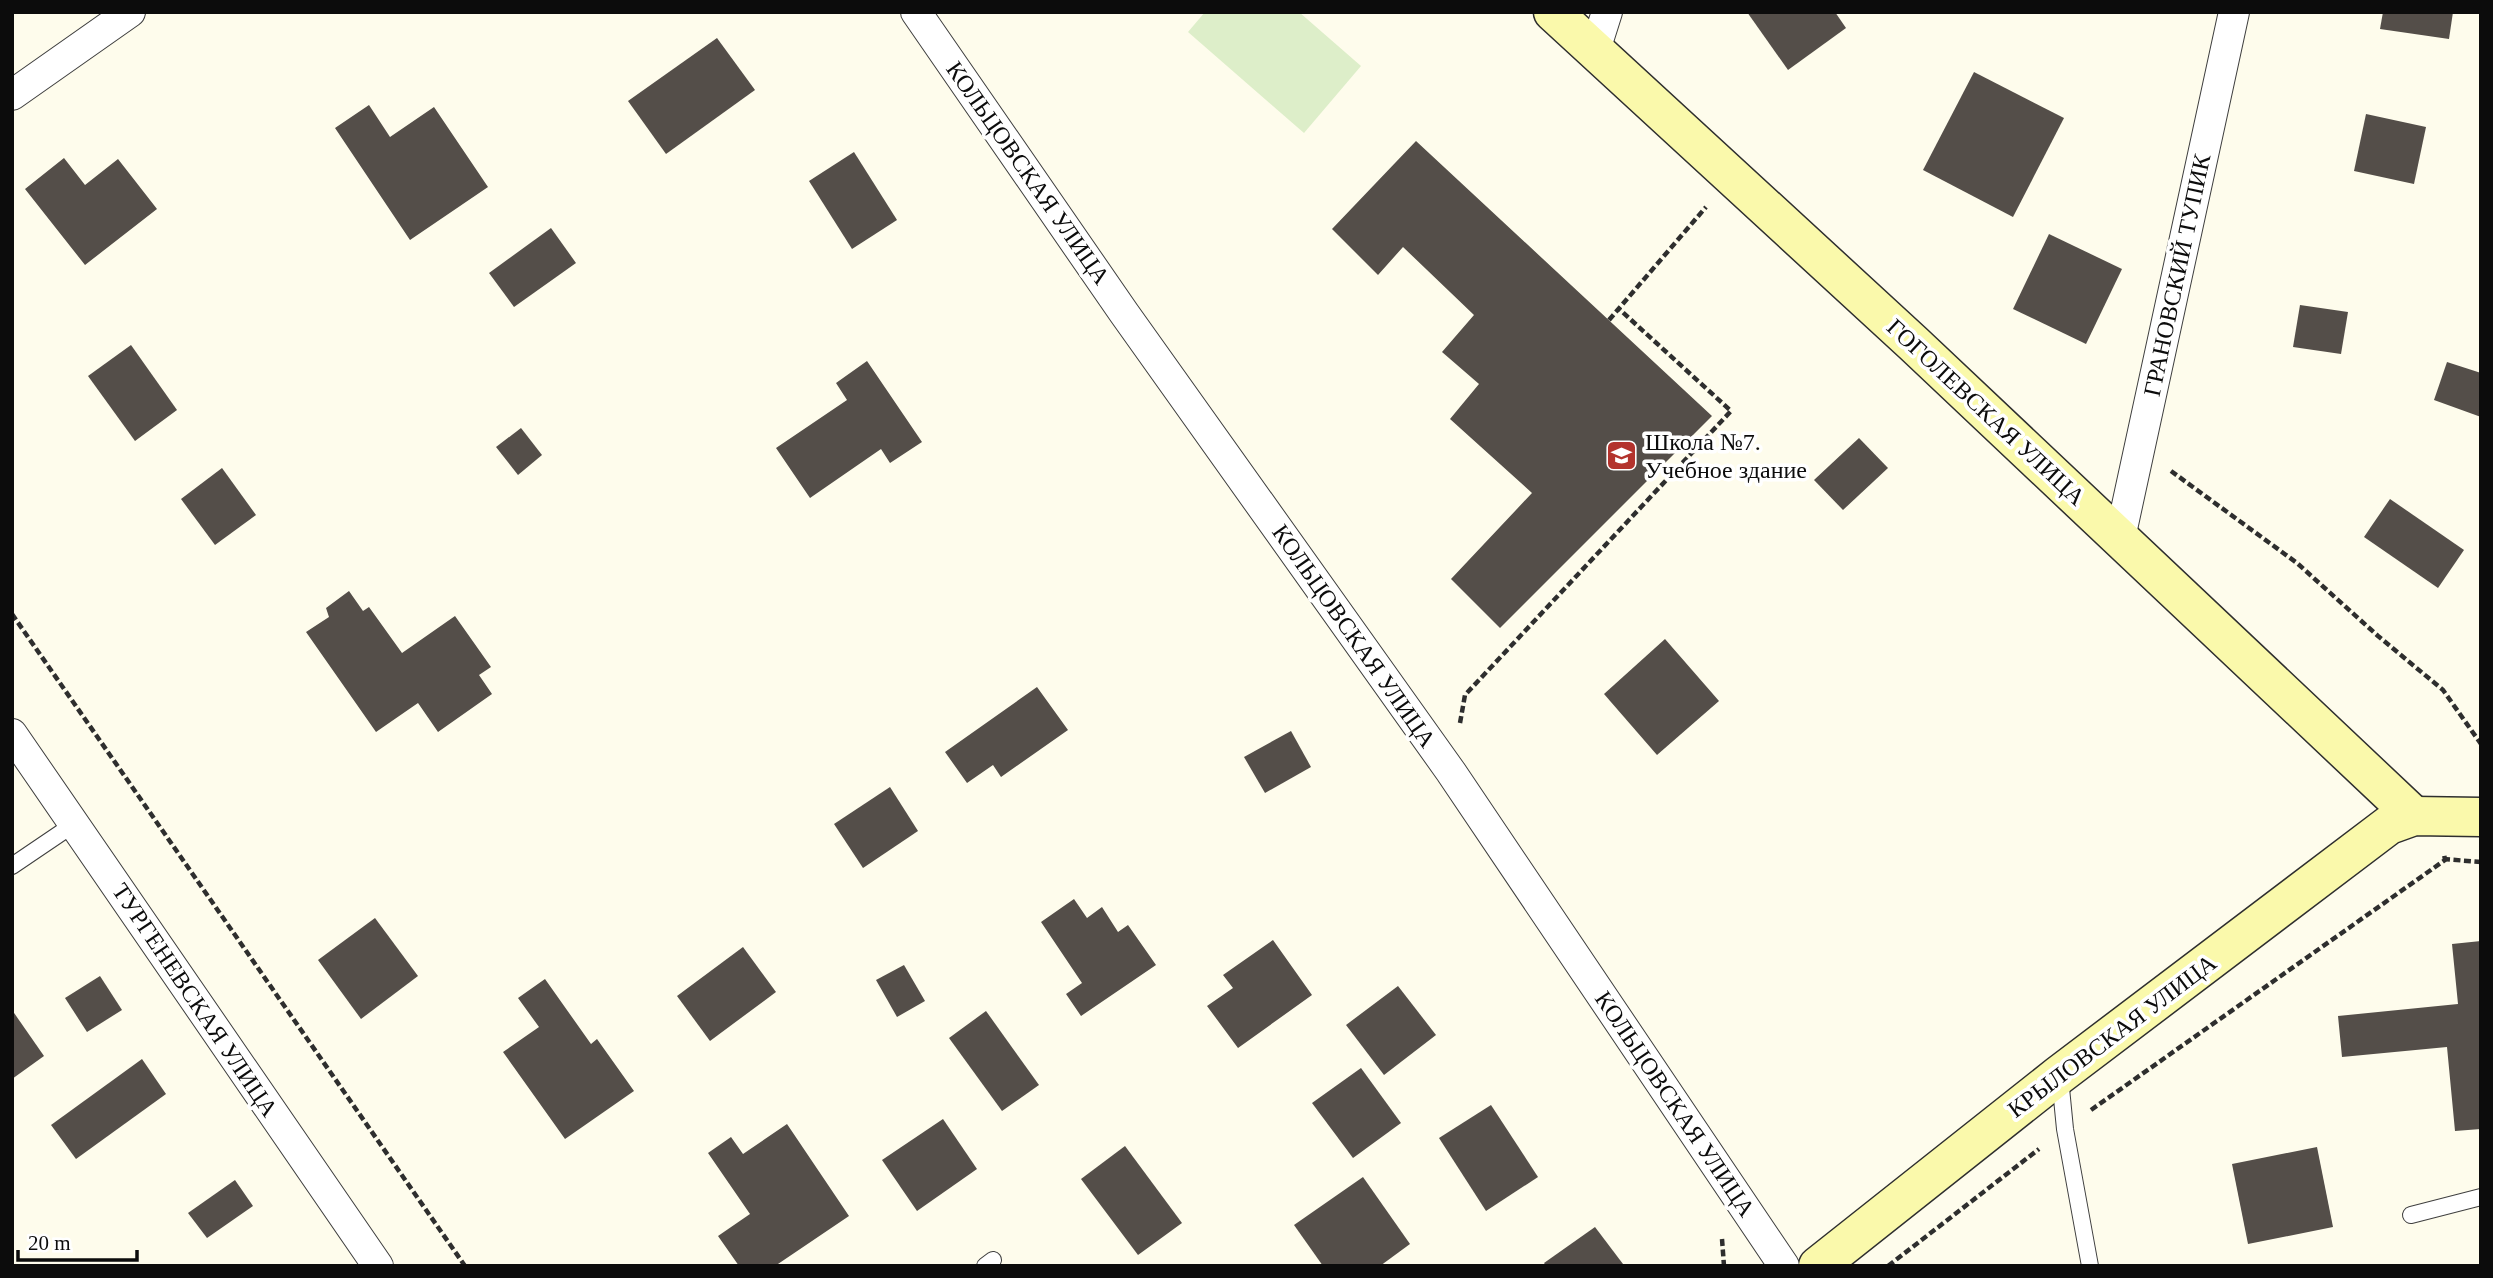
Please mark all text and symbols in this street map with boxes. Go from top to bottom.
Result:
street label: КОЛЬЦОВСКАЯ УЛИЦА [941,57,1115,290]
street label: ГРАНОВСКИЙ ТУПИК [2139,150,2216,399]
street label: ГОГОЛЕВСКАЯ УЛИЦА [1882,314,2091,511]
place label: Школа №7. Учебное здание [1645,429,1807,483]
school or university icon: Школа №7. Учебное здание [1605,439,1639,473]
street label: КОЛЬЦОВСКАЯ УЛИЦА [1267,520,1441,753]
street label: ТУРГЕНЕВСКАЯ УЛИЦА [107,879,283,1122]
street label: КРЫЛОВСКАЯ УЛИЦА [2003,949,2222,1123]
street label: КОЛЬЦОВСКАЯ УЛИЦА [1590,987,1760,1222]
scale bar [18,1218,136,1262]
text: 20 m [28,1231,71,1255]

